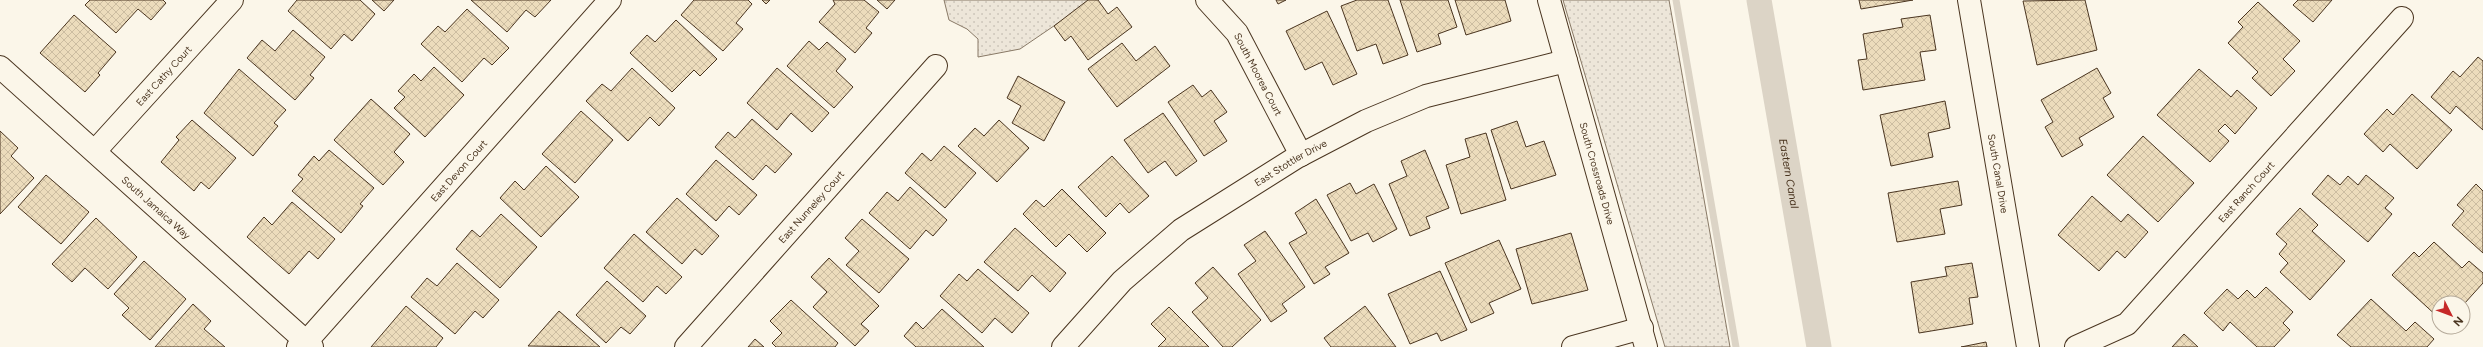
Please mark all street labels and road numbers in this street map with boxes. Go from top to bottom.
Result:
street label: South Moorea Court [1231,30,1286,118]
street label: East Cathy Court [133,42,194,108]
street label: South Crossroads Drive [1577,121,1618,227]
street label: South Canal Drive [1985,133,2012,215]
street label: East Devon Court [427,136,490,204]
street label: East Stottler Drive [1252,136,1329,189]
street label: East Ranch Court [2215,158,2277,225]
street label: East Nunneley Court [775,167,847,246]
street label: South Jamaica Way [119,173,194,242]

